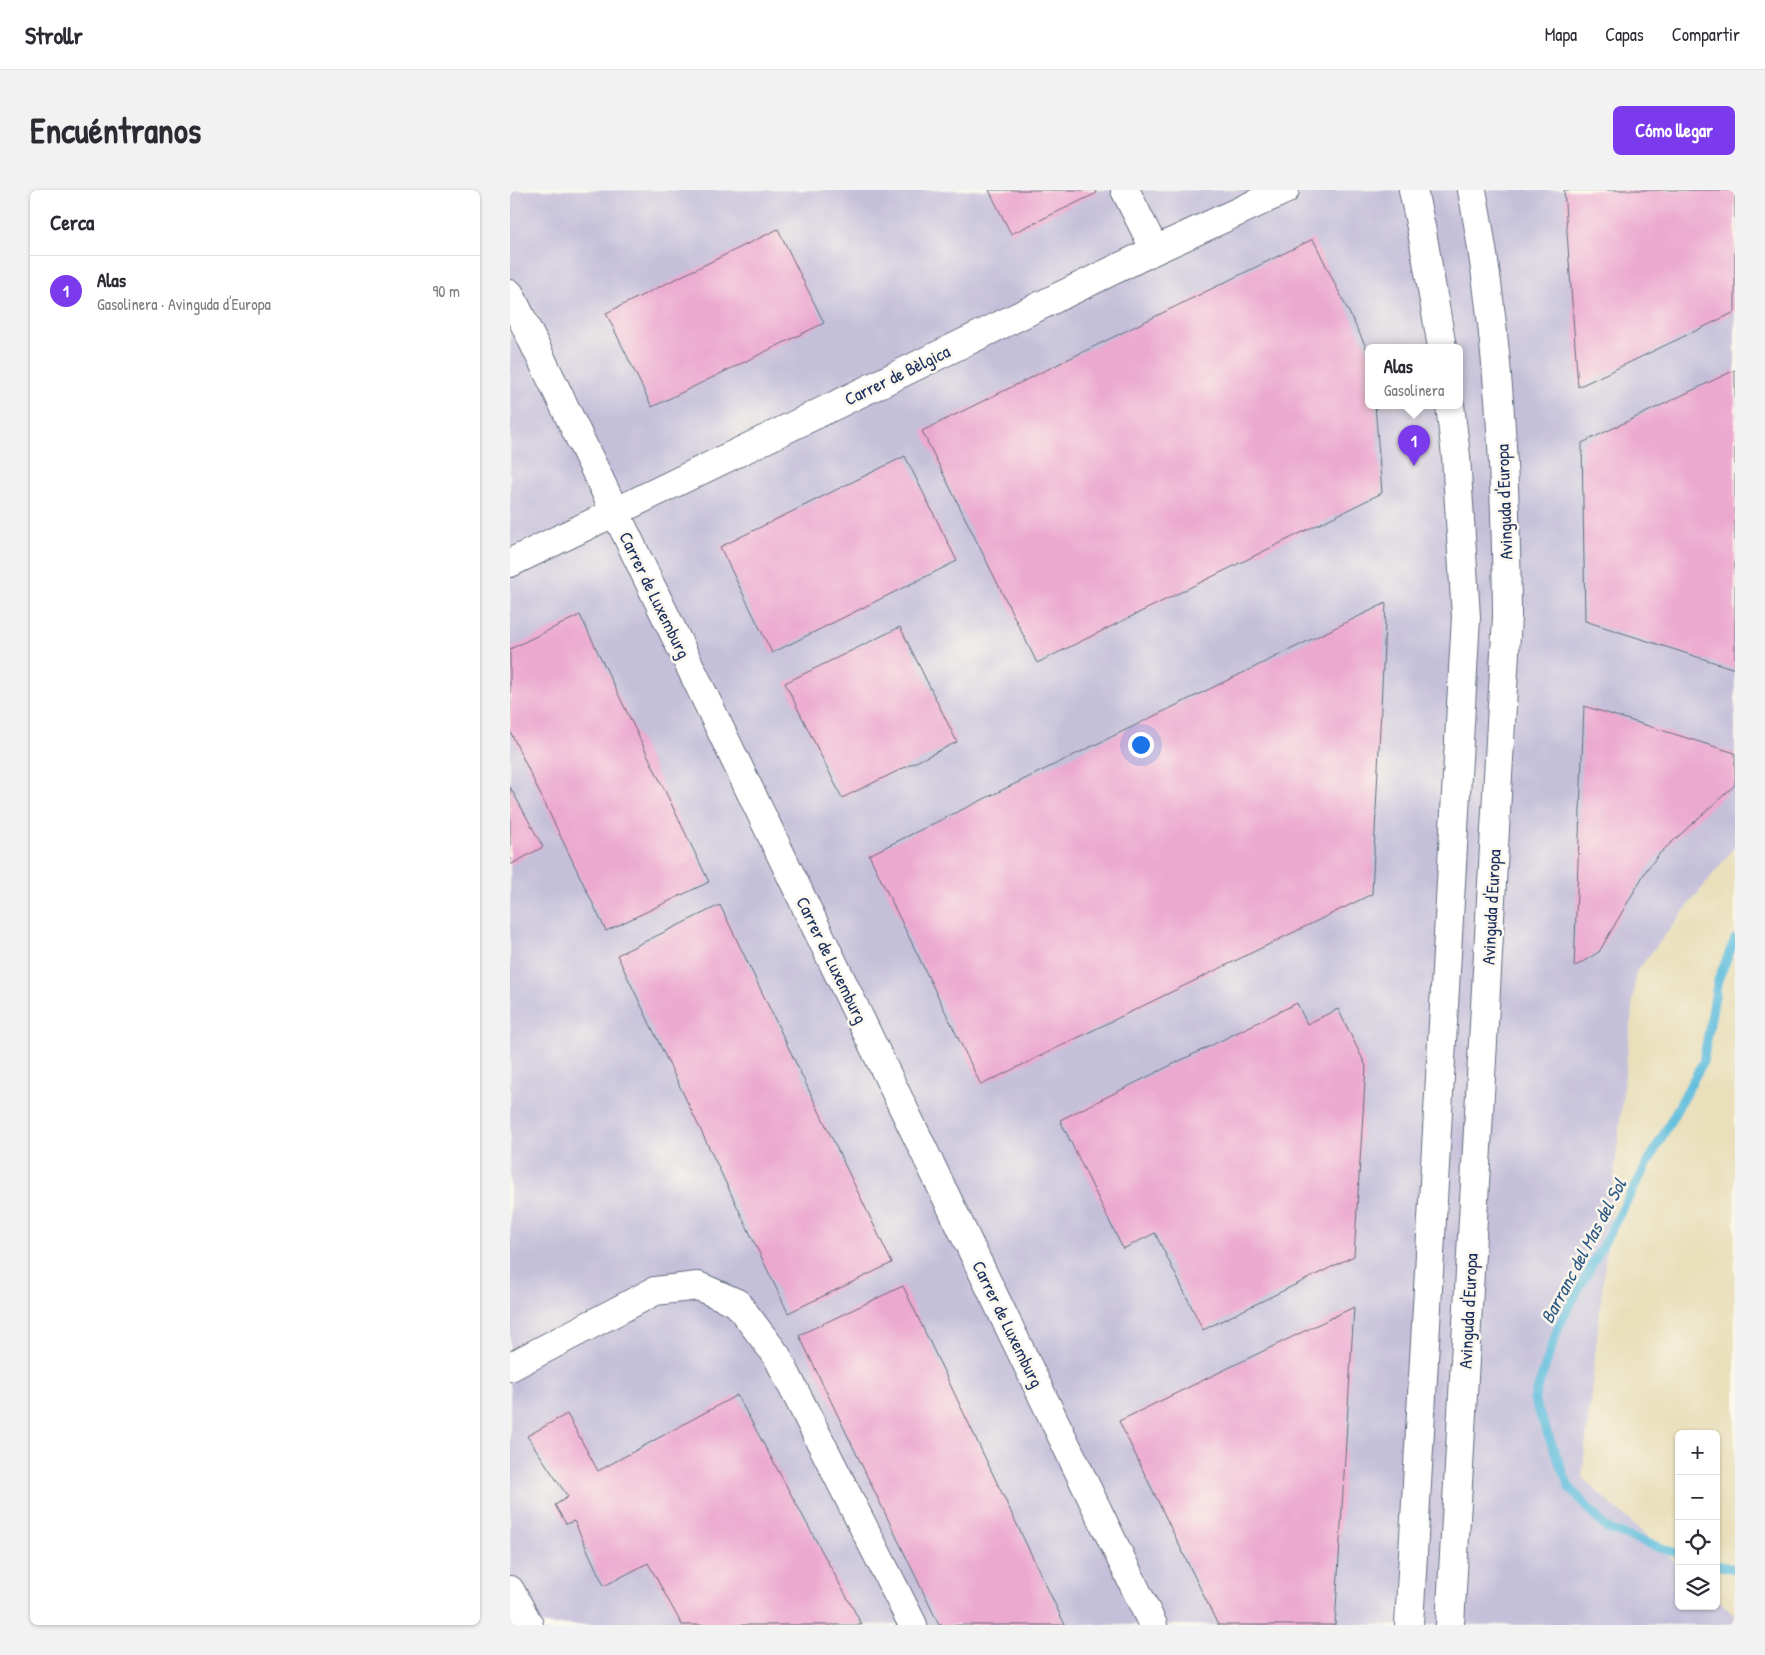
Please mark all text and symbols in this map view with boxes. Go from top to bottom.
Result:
text: Strollr [25,19,83,51]
text: Mapa [1545,22,1577,47]
text: Capas [1605,22,1644,47]
text: Compartir [1672,22,1740,47]
button: Cómo llegar [1613,106,1735,155]
text: Encuéntranos [30,107,201,154]
text: Cerca [50,208,94,237]
text: Alas [97,267,126,293]
text: 1 [63,280,69,302]
text: 90 m [432,280,460,302]
text: Gasolinera · Avinguda d'Europa [97,293,271,315]
street label: Carrer de Bèlgica [840,339,954,411]
popup [1365,344,1463,409]
text: Alas [1384,353,1413,379]
text: Gasolinera [1384,379,1444,401]
pin: 1 [1398,425,1430,466]
street label: Avinguda d'Europa [1489,444,1519,560]
street label: Carrer de Luxemburg [613,527,697,663]
your location [1128,732,1154,758]
street label: Avinguda d'Europa [1475,849,1507,965]
street label: Carrer de Luxemburg [790,892,874,1028]
water label: Barranc del Mas del Sol [1534,1173,1633,1328]
street label: Avinguda d'Europa [1452,1253,1484,1369]
street label: Carrer de Luxemburg [966,1256,1050,1392]
map controls [1675,1430,1720,1610]
button: + [1675,1430,1720,1475]
button: − [1675,1475,1720,1520]
button: locate [1675,1520,1720,1565]
button: layers [1675,1565,1720,1610]

